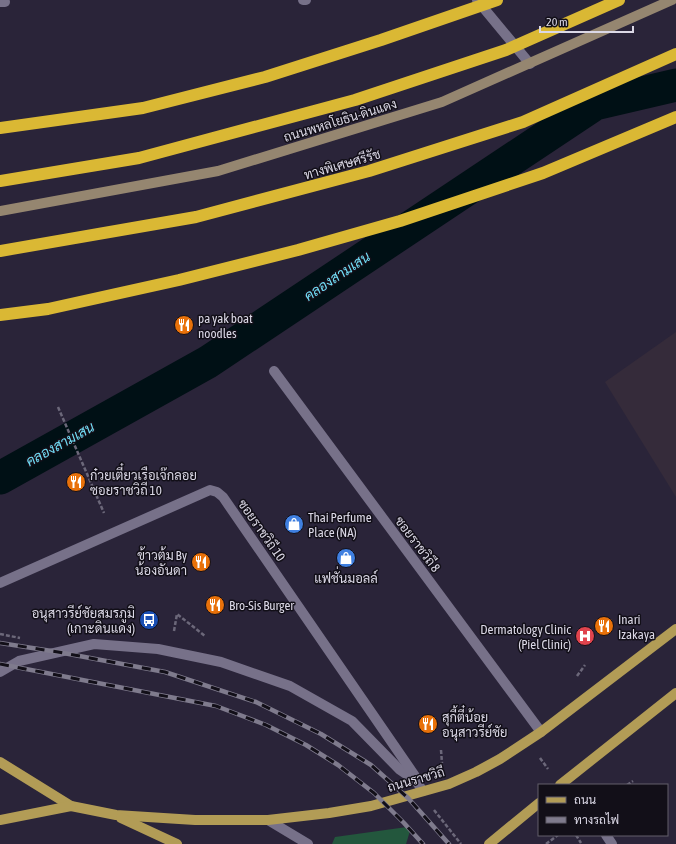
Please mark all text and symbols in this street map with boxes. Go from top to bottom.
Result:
scale bar [540,8,633,34]
text: 20 m [546,15,568,29]
street label: ถนนพหลโยธิน-ดินแดง [282,95,398,145]
street label: ทางพิเศษศรีรัช [302,144,382,183]
water label: คลองสามเสน [301,248,373,304]
place label: pa yak boat noodles [198,311,253,341]
restaurant icon: pa yak boat noodles [173,314,195,336]
water label: คลองสามเสน [23,419,97,469]
place label: ก๋วยเตี๋ยวเรือเจ๊กลอย ซอยราชวิถี 10 [90,463,197,498]
restaurant icon: ก๋วยเตี๋ยวเรือเจ๊กลอย ซอยราชวิถี 10 [65,471,87,493]
street label: ซอยราชวิถี 10 [235,495,290,564]
place label: Thai Perfume Place (NA) [308,510,372,540]
street label: ซอยราชวิถี 8 [392,512,445,575]
shop icon: Thai Perfume Place (NA) [283,513,305,535]
place label: ข้าวต้ม By น้องอันดา [135,546,188,578]
shop icon: แฟชั่นมอลล์ [335,547,357,569]
restaurant icon: ข้าวต้ม By น้องอันดา [190,551,212,573]
place label: แฟชั่นมอลล์ [314,566,378,586]
restaurant icon: Bro-Sis Burger [204,594,226,616]
place label: Bro-Sis Burger [229,598,294,613]
place label: อนุสาวรีย์ชัยสมรภูมิ (เกาะดินแดง) [32,604,135,636]
bus stop icon: อนุสาวรีย์ชัยสมรภูมิ (เกาะดินแดง) [138,609,160,631]
place label: Inari Izakaya [618,612,655,642]
restaurant icon: Inari Izakaya [593,615,615,637]
place label: Dermatology Clinic (Piel Clinic) [480,622,571,652]
hospital icon: Dermatology Clinic (Piel Clinic) [574,625,596,647]
place label: สุกี้ตี๋น้อย อนุสาวรีย์ชัย [442,705,507,742]
restaurant icon: สุกี้ตี๋น้อย อนุสาวรีย์ชัย [417,713,439,735]
street label: ถนนราชวิถี [385,762,446,795]
legend [538,784,668,836]
text: ถนน [574,793,597,807]
text: ทางรถไฟ [574,812,619,827]

